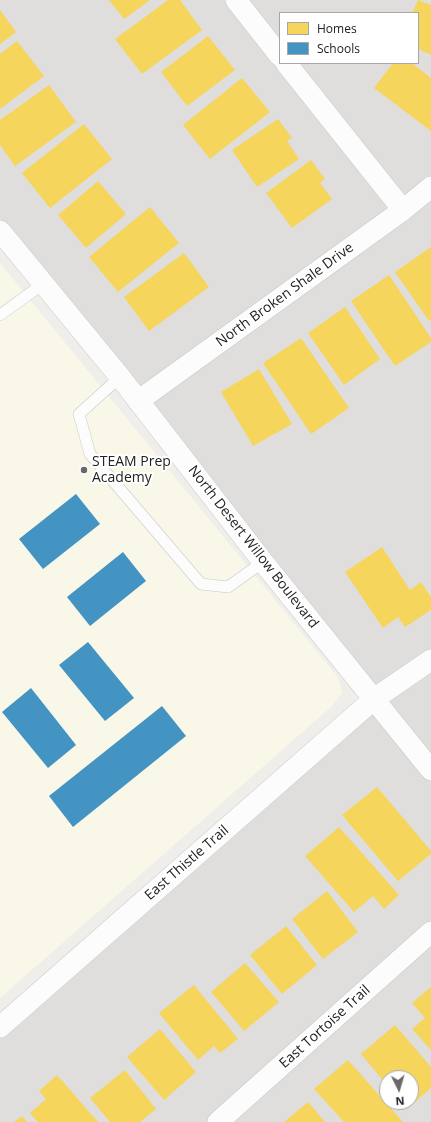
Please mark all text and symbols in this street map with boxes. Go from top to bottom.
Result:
legend [279,12,419,64]
text: Homes [317,20,357,37]
text: Schools [317,40,360,57]
street label: North Broken Shale Drive [213,239,357,351]
place label: STEAM Prep Academy [92,454,171,486]
street label: North Desert Willow Boulevard [184,462,322,632]
marker: STEAM Prep Academy [79,465,89,475]
street label: East Thistle Trail [142,822,232,904]
street label: East Tortoise Trail [276,982,374,1072]
north arrow [379,1070,419,1110]
text: N [395,1094,405,1109]

